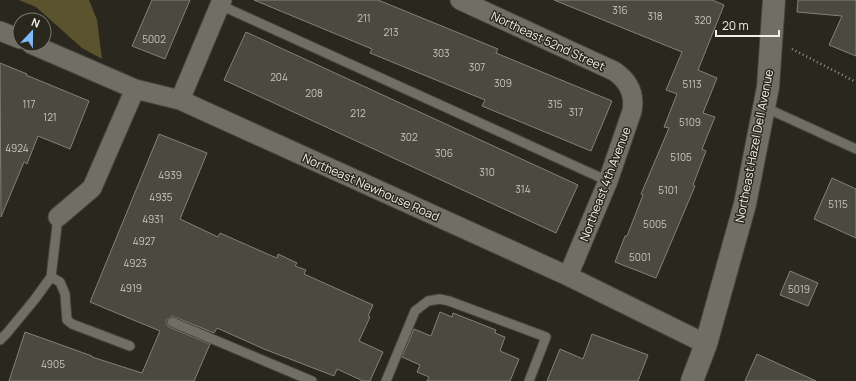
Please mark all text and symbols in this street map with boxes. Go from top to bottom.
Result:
house number: 316 [612,3,628,17]
street label: Northeast 52nd Street [488,7,608,75]
house number: 318 [647,9,663,23]
house number: 211 [357,11,371,25]
north arrow [12,12,52,52]
scale bar [716,12,779,38]
house number: 320 [694,13,712,27]
text: N [29,14,42,31]
text: 20 m [722,17,749,34]
house number: 213 [383,25,399,39]
house number: 5002 [142,32,166,46]
house number: 303 [432,46,450,60]
house number: 307 [469,60,485,74]
street label: Northeast Hazel Dell Avenue [731,68,777,224]
house number: 204 [270,70,288,84]
house number: 309 [494,76,512,90]
house number: 5113 [682,77,702,91]
house number: 208 [305,86,323,100]
house number: 117 [23,97,35,111]
house number: 315 [547,97,563,111]
house number: 317 [569,105,583,119]
house number: 212 [350,106,366,120]
house number: 121 [43,110,57,124]
house number: 5109 [679,115,701,129]
street label: Northeast 4th Avenue [575,124,635,244]
house number: 302 [400,130,418,144]
house number: 4924 [5,141,29,155]
house number: 306 [435,146,453,160]
street label: Northeast Newhouse Road [300,149,442,225]
house number: 5105 [670,150,692,164]
house number: 310 [479,165,495,179]
house number: 4939 [158,168,182,182]
house number: 314 [515,182,531,196]
house number: 5101 [658,183,678,197]
house number: 4935 [149,190,173,204]
house number: 5115 [828,197,848,211]
house number: 4931 [142,212,164,226]
house number: 5005 [643,217,667,231]
house number: 4927 [133,234,155,248]
house number: 5001 [629,250,651,264]
house number: 4923 [123,256,147,270]
house number: 4919 [120,281,142,295]
house number: 5019 [788,282,810,296]
house number: 4905 [41,357,65,371]

